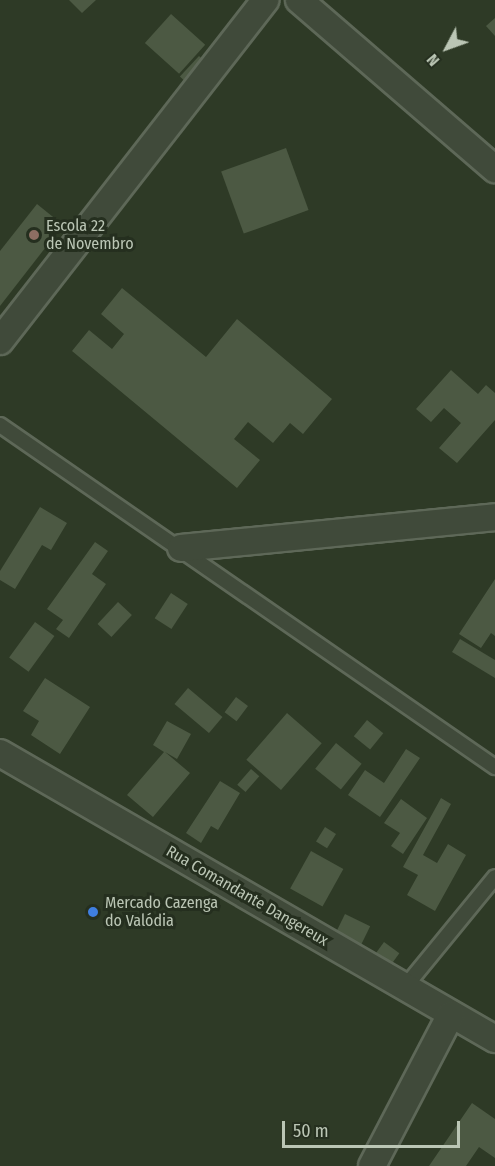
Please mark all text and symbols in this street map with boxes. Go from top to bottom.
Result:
north arrow [417,18,477,78]
text: N [423,50,443,70]
place label: Escola 22 de Novembro [46,216,134,254]
marker: Escola 22 de Novembro [27,228,41,242]
street label: Rua Comandante Dangereux [163,842,331,950]
place label: Mercado Cazenga do Valódia [105,893,218,931]
marker: Mercado Cazenga do Valódia [86,905,100,919]
scale bar [285,1109,464,1147]
text: 50 m [293,1120,329,1142]

